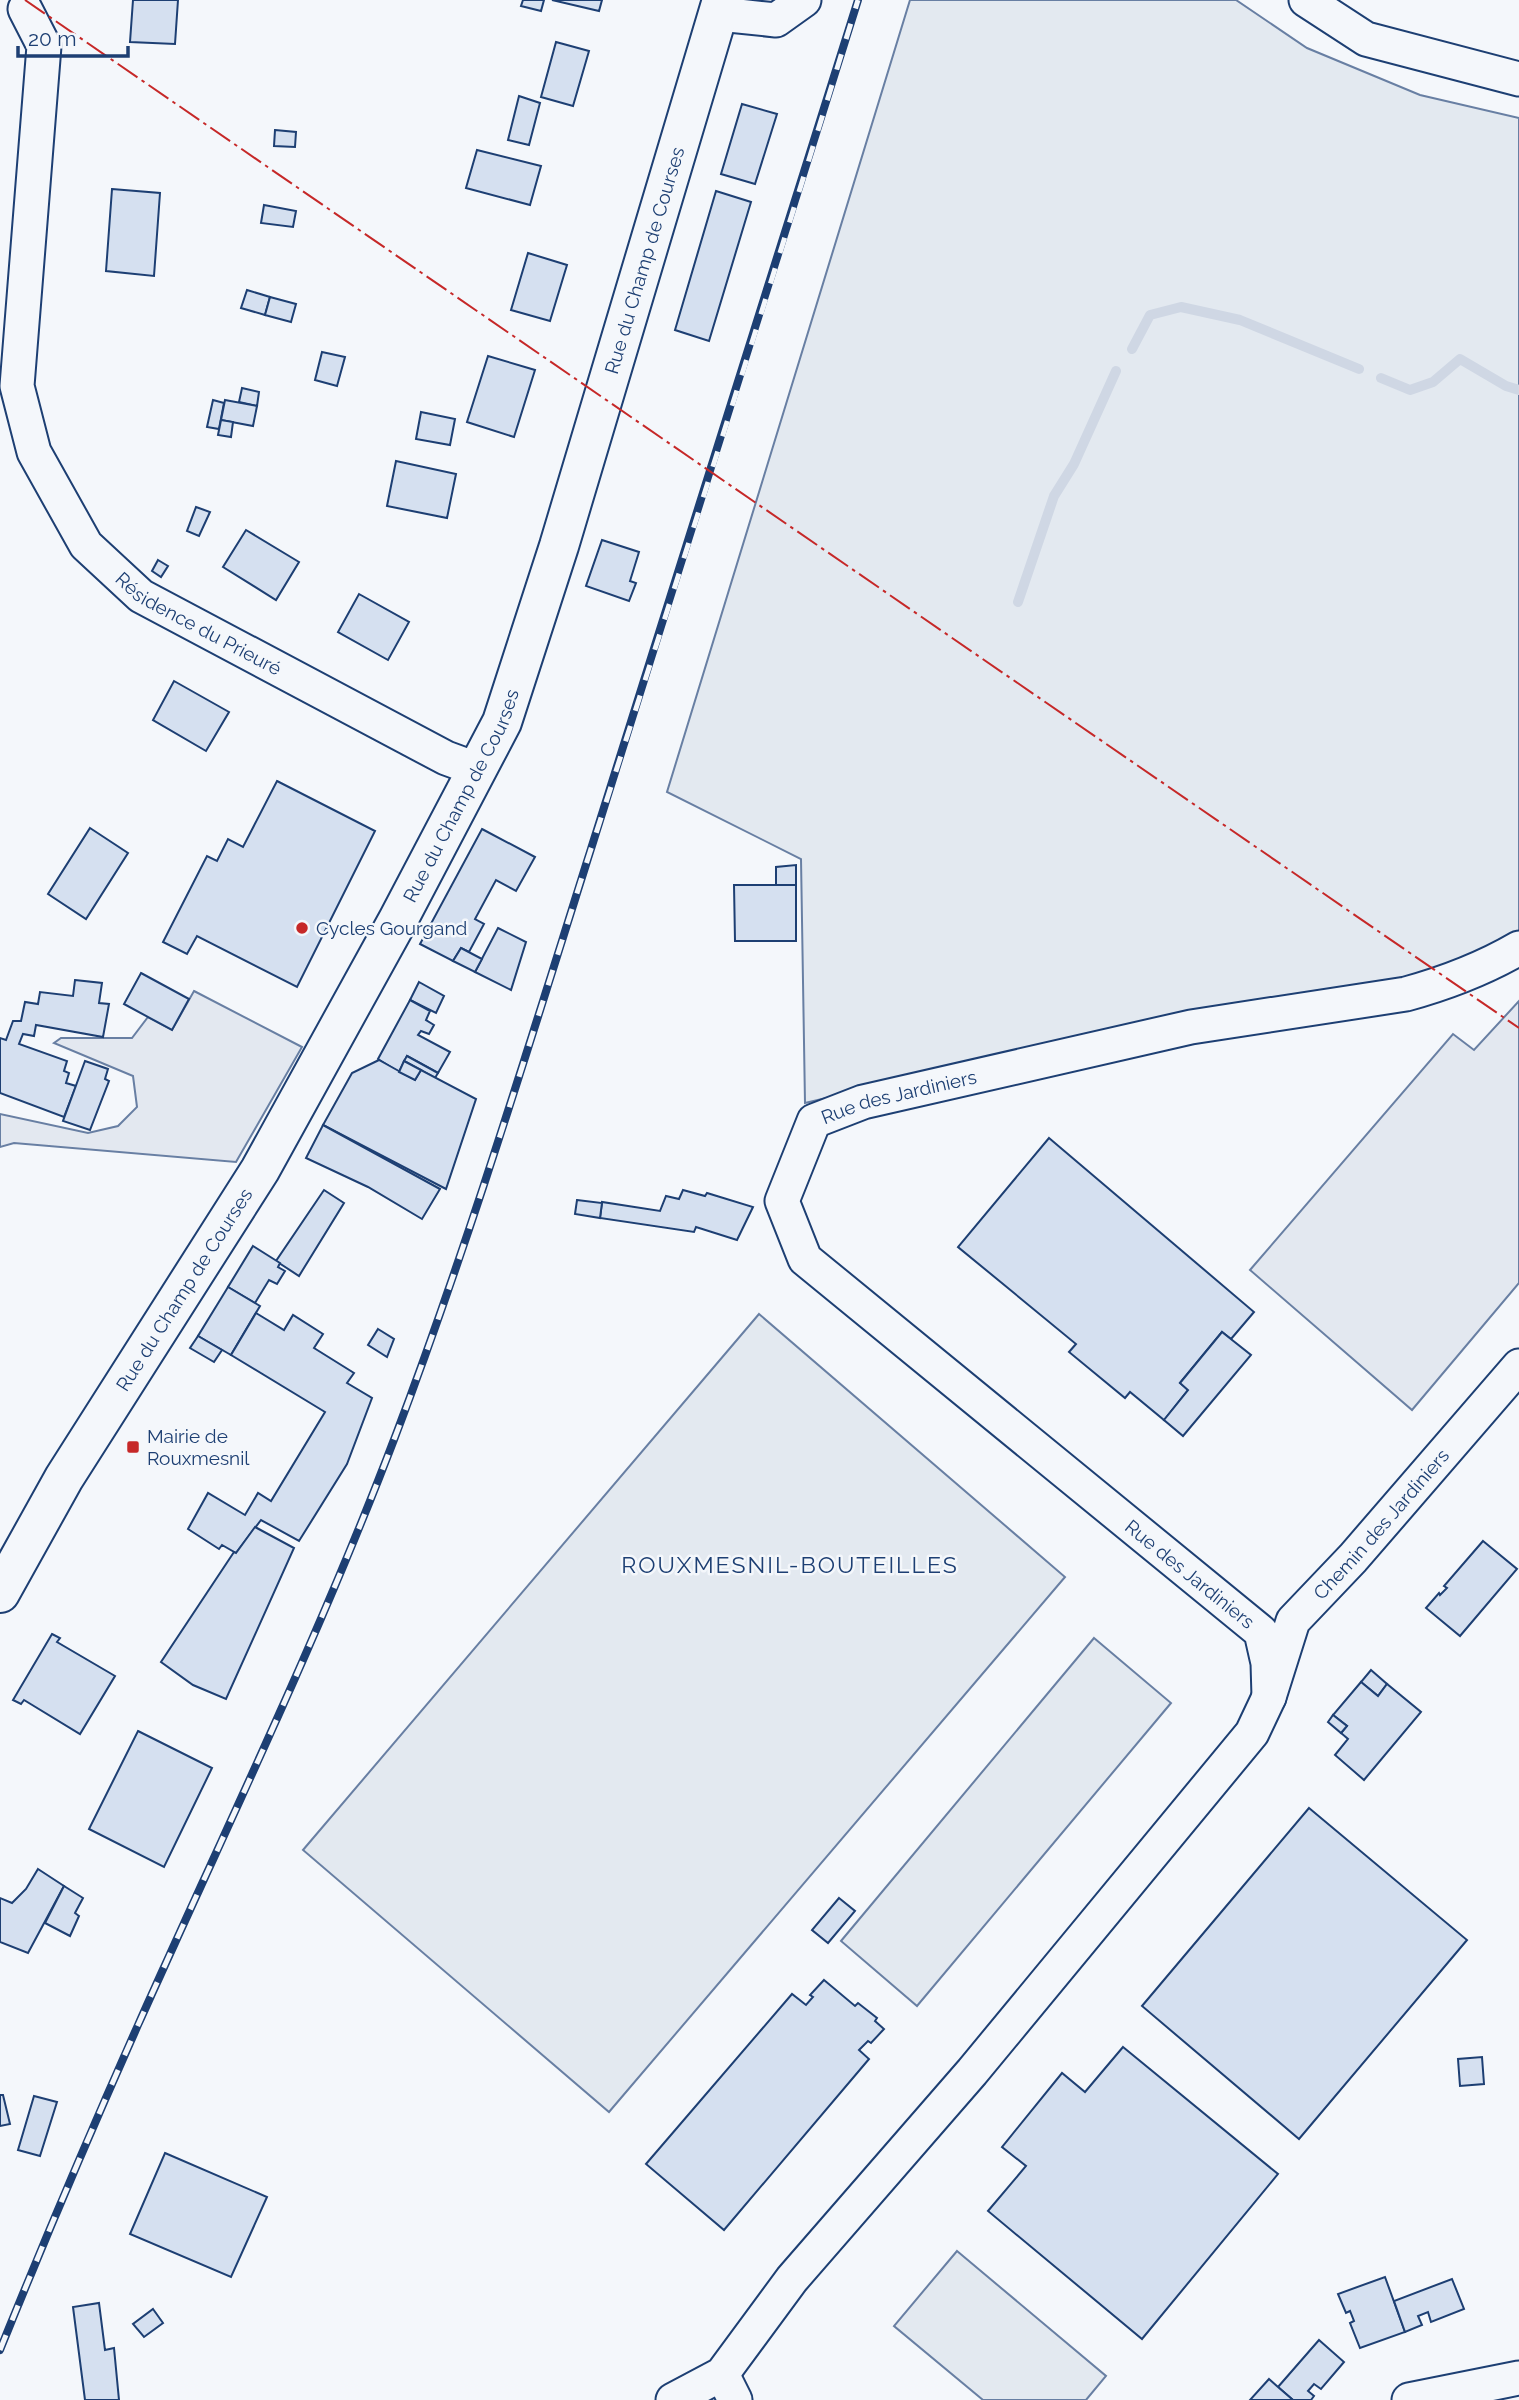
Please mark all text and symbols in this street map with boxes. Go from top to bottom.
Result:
scale bar [18,14,128,58]
text: 20 m [28,26,76,51]
street label: Rue du Champ de Courses [600,144,689,376]
street label: Résidence du Prieuré [111,567,285,680]
street label: Rue du Champ de Courses [398,686,523,906]
place label: Cycles Gourgand [316,917,467,939]
marker: Cycles Gourgand [294,920,310,936]
street label: Rue des Jardiniers [818,1065,979,1128]
street label: Rue du Champ de Courses [111,1184,257,1395]
place label: Mairie de Rouxmesnil [147,1425,250,1469]
marker: Mairie de Rouxmesnil [125,1439,141,1455]
street label: Chemin des Jardiniers [1309,1444,1453,1604]
street label: Rue des Jardiniers [1121,1515,1259,1633]
district label: ROUXMESNIL-BOUTEILLES [621,1551,959,1578]

